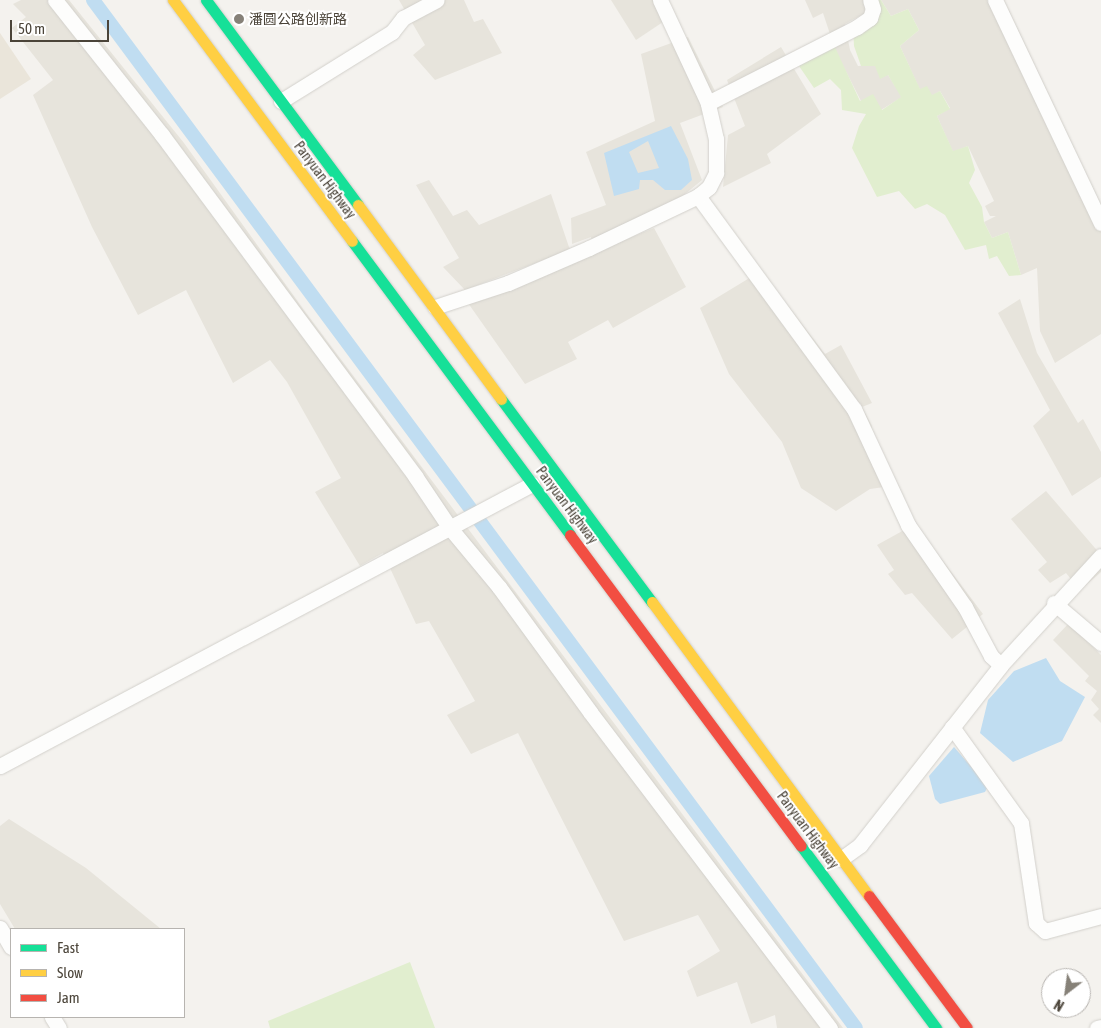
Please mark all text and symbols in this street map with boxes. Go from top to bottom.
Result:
scale bar [12,10,111,42]
place label: 潘圆公路创新路 [249,11,347,27]
marker: 潘圆公路创新路 [233,13,245,25]
text: 50 m [18,20,45,37]
street label: Panyuan Highway [291,138,359,222]
street label: Panyuan Highway [533,463,601,547]
street label: Panyuan Highway [774,788,842,872]
legend [10,928,185,1018]
text: Fast [57,939,79,956]
text: Slow [57,964,83,981]
north arrow [1041,968,1091,1018]
text: Jam [57,989,80,1006]
text: N [1051,996,1067,1014]

